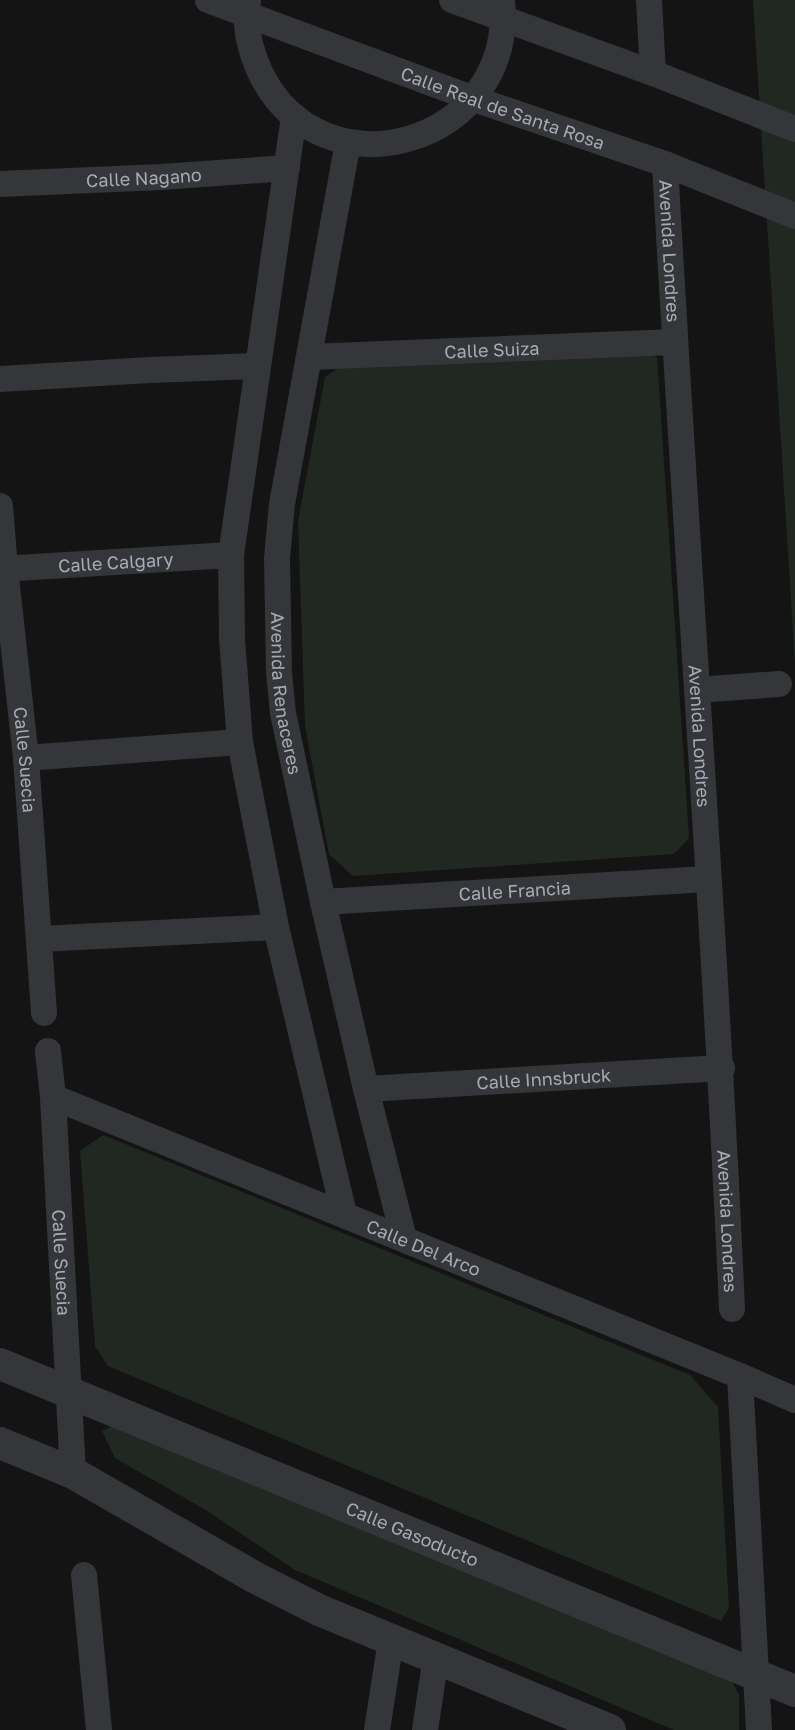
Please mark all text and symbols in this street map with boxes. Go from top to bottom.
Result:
street label: Calle Real de Santa Rosa [398,62,608,154]
street label: Calle Nagano [86,163,202,191]
street label: Avenida Londres [655,179,685,323]
street label: Calle Suiza [444,337,540,362]
street label: Calle Calgary [57,548,174,576]
street label: Avenida Renaceres [267,612,307,776]
street label: Avenida Londres [684,664,715,808]
street label: Calle Suecia [9,706,41,813]
street label: Calle Francia [458,876,571,905]
street label: Calle Innsbruck [476,1064,612,1093]
street label: Avenida Londres [713,1149,742,1293]
street label: Calle Suecia [48,1209,76,1316]
street label: Calle Del Arco [363,1214,484,1281]
street label: Calle Gasoducto [343,1497,482,1571]

